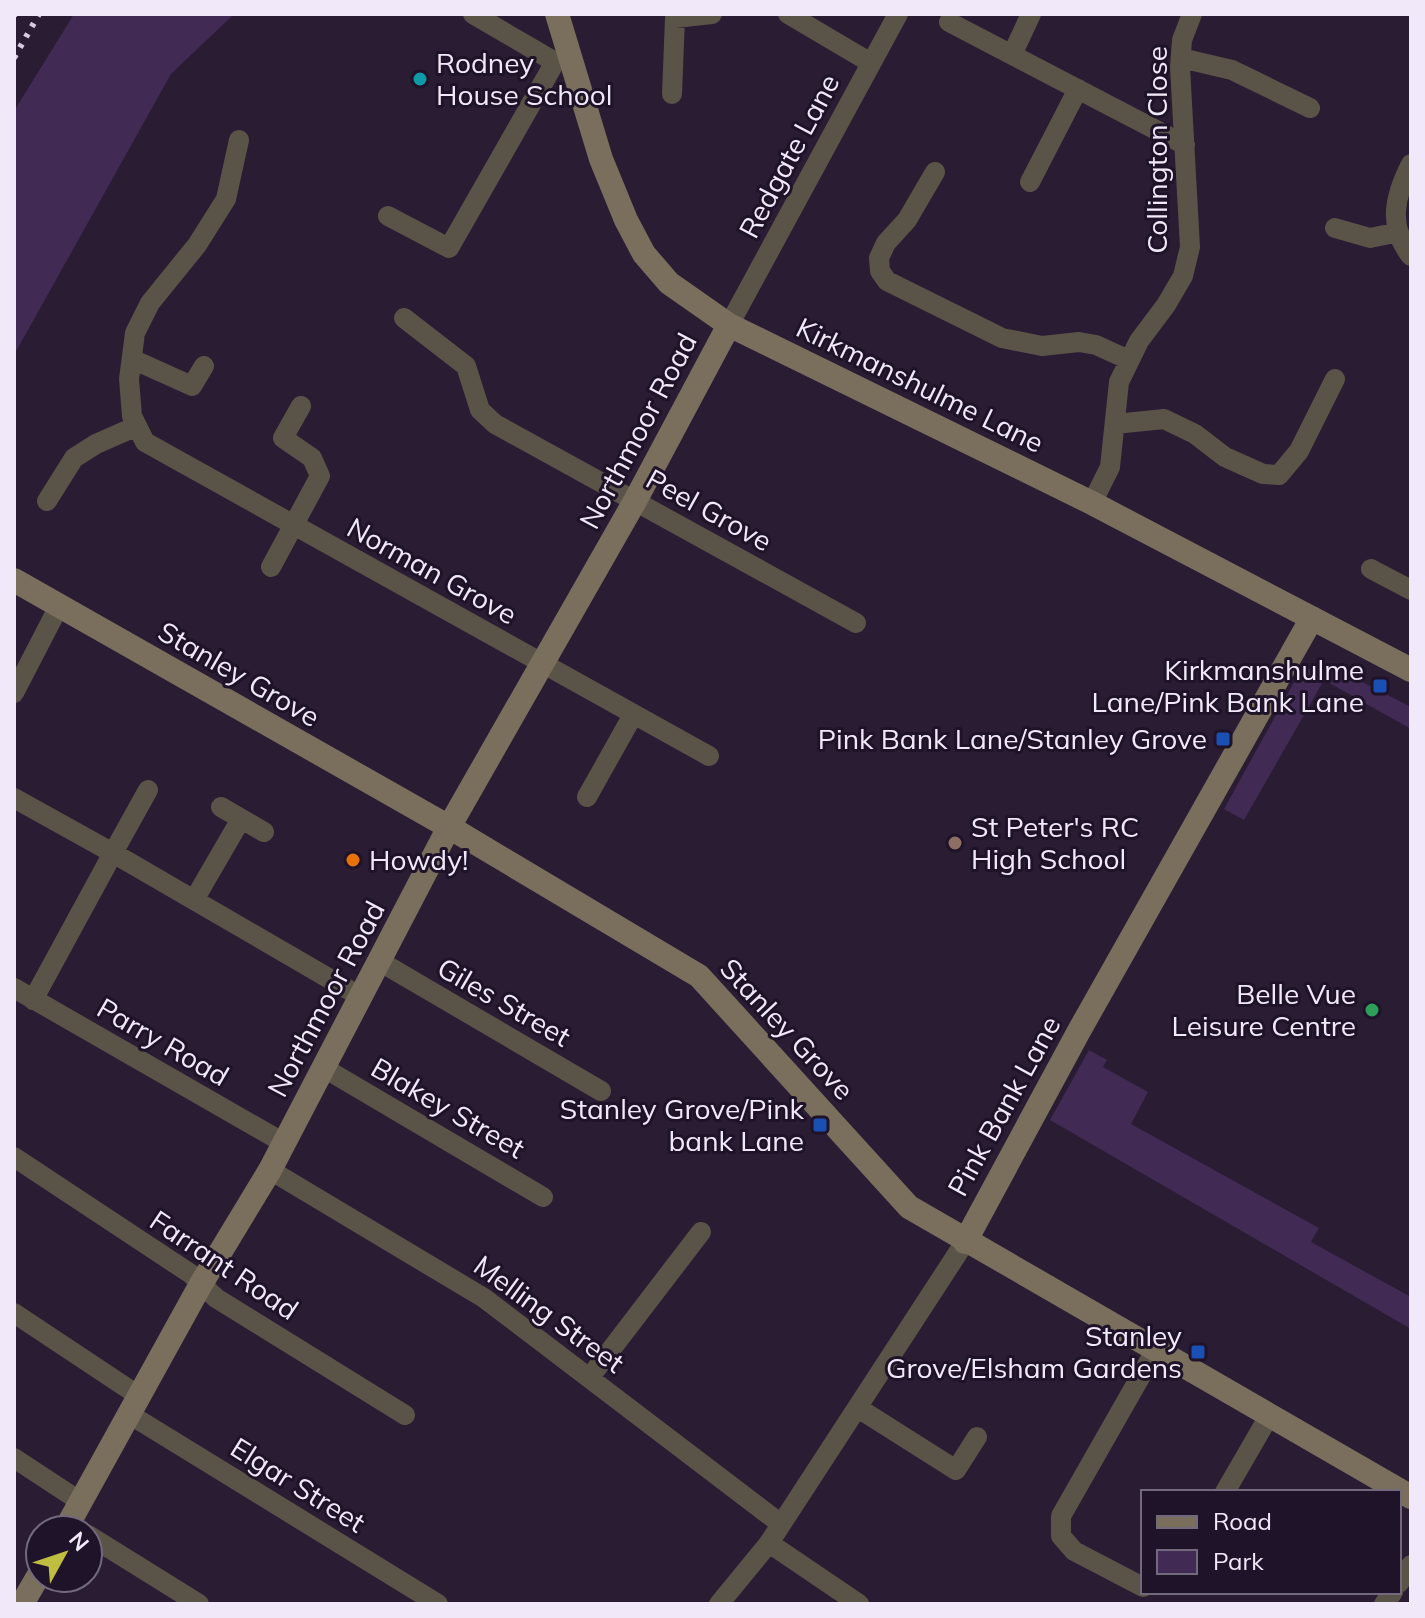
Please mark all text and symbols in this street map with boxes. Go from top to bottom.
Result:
place label: Rodney House School [436,45,612,112]
street label: Collington Close [1139,46,1174,254]
street label: Redgate Lane [731,68,846,244]
marker: Rodney House School [411,70,429,88]
street label: Kirkmanshulme Lane [791,309,1050,460]
street label: Northmoor Road [571,327,704,535]
street label: Peel Grove [640,461,778,558]
street label: Norman Grove [341,510,523,632]
street label: Stanley Grove [152,613,326,734]
place label: Kirkmanshulme Lane/Pink Bank Lane [1091,652,1364,719]
marker: Kirkmanshulme Lane/Pink Bank Lane [1371,677,1389,695]
place label: Pink Bank Lane/Stanley Grove [818,721,1207,756]
marker: Pink Bank Lane/Stanley Grove [1214,730,1232,748]
place label: St Peter's RC High School [971,809,1139,876]
marker: St Peter's RC High School [946,834,964,852]
place label: Howdy! [369,842,468,877]
marker: Howdy! [344,851,362,869]
street label: Northmoor Road [259,895,392,1103]
street label: Giles Street [432,949,577,1054]
street label: Stanley Grove [713,951,862,1107]
place label: Belle Vue Leisure Centre [1172,976,1356,1043]
street label: Parry Road [91,990,235,1093]
marker: Belle Vue Leisure Centre [1363,1001,1381,1019]
street label: Pink Bank Lane [940,1009,1068,1202]
street label: Blakey Street [365,1050,531,1166]
place label: Stanley Grove/Pink bank Lane [560,1091,805,1158]
marker: Stanley Grove/Pink bank Lane [811,1116,829,1134]
street label: Farrant Road [144,1202,305,1327]
street label: Melling Street [467,1247,631,1380]
place label: Stanley Grove/Elsham Gardens [886,1318,1182,1385]
marker: Stanley Grove/Elsham Gardens [1189,1343,1207,1361]
street label: Elgar Street [225,1430,372,1540]
legend [1141,1490,1401,1594]
text: Road [1213,1506,1272,1536]
north arrow [24,1514,104,1594]
text: N [63,1526,95,1557]
text: Park [1213,1546,1264,1576]

